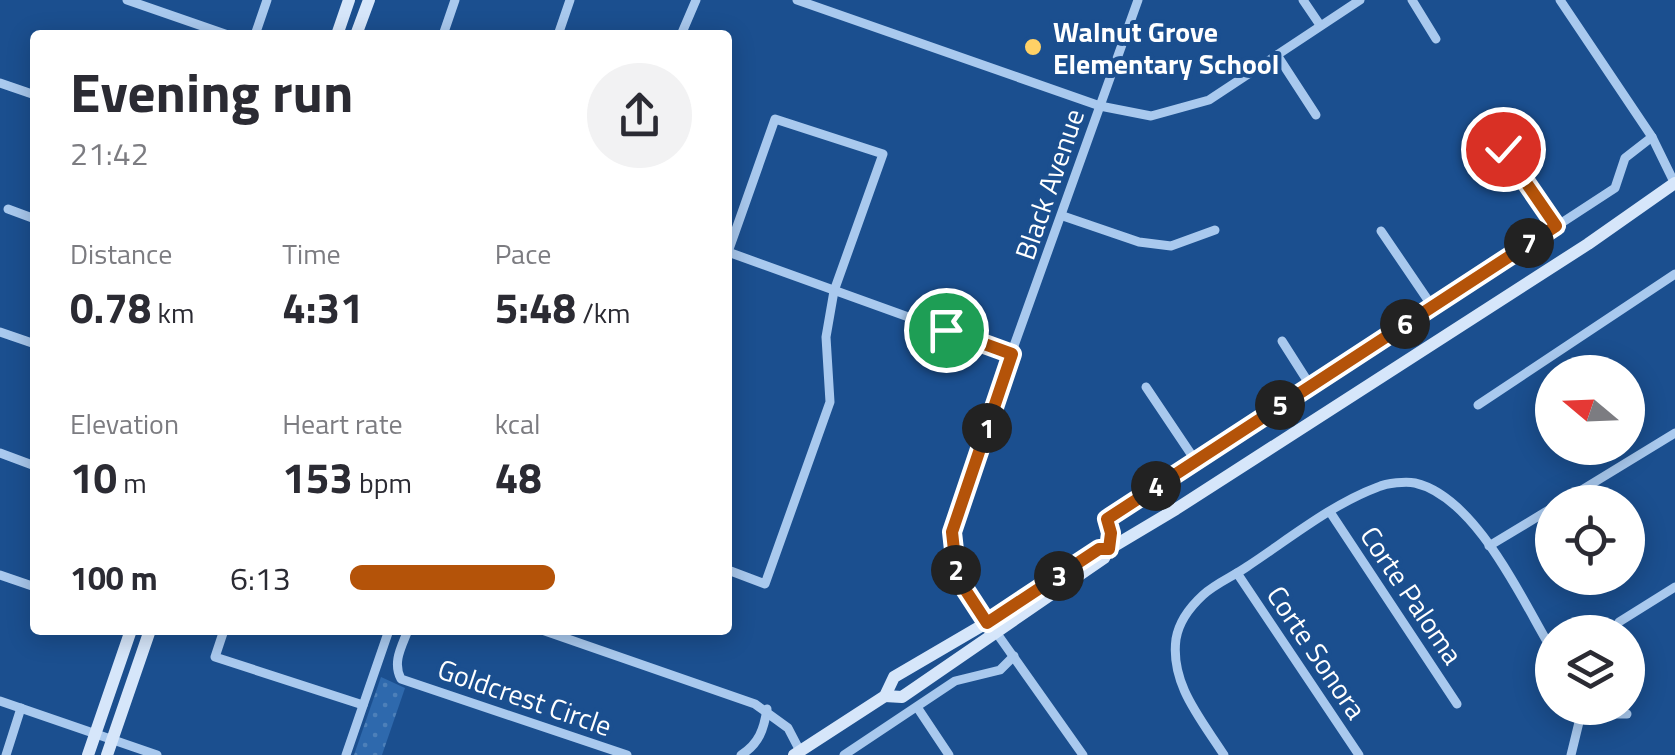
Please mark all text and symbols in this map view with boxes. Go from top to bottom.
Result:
place label: Walnut Grove Elementary School [1053,10,1279,85]
marker: Walnut Grove Elementary School [1022,36,1044,58]
text: Evening run [70,50,353,133]
button: share [587,63,692,168]
street label: Black Avenue [1003,103,1095,265]
pin [1461,107,1546,192]
icon: check [1476,122,1531,177]
text: 21:42 [70,129,149,177]
pin: 7 [1504,218,1554,268]
text: 7 [1521,221,1537,264]
text: Distance [70,232,172,275]
text: Time [282,232,341,275]
text: Pace [495,232,551,275]
text: 0.78 [70,275,151,339]
text: 4:31 [282,275,364,339]
text: 5:48 [495,275,576,339]
pin [904,288,989,373]
text: km [151,291,194,334]
text: /km [576,291,631,334]
pin: 6 [1380,299,1430,349]
text: 6 [1397,302,1413,345]
icon: arrive [919,303,974,358]
north arrow [1535,355,1645,465]
map controls [1535,355,1645,725]
pin: 5 [1255,380,1305,430]
text: 5 [1272,383,1288,426]
text: Elevation [70,402,179,445]
text: Heart rate [282,402,403,445]
text: kcal [495,402,540,445]
pin: 1 [962,403,1012,453]
text: 1 [979,406,995,449]
text: 10 [70,445,117,509]
text: 153 [282,445,353,509]
text: 48 [495,445,542,509]
text: m [117,461,147,504]
text: bpm [353,461,412,504]
pin: 4 [1131,461,1181,511]
text: 4 [1148,464,1164,507]
button: locate [1535,485,1645,595]
street label: Corte Paloma [1350,517,1474,673]
pin: 2 [931,545,981,595]
text: 2 [948,548,964,591]
pin: 3 [1034,551,1084,601]
text: 100 m [70,554,158,602]
text: 6:13 [230,554,291,602]
text: 3 [1051,554,1067,597]
street label: Corte Sonora [1256,577,1378,727]
button: layers [1535,615,1645,725]
street label: Goldcrest Circle [432,647,618,747]

